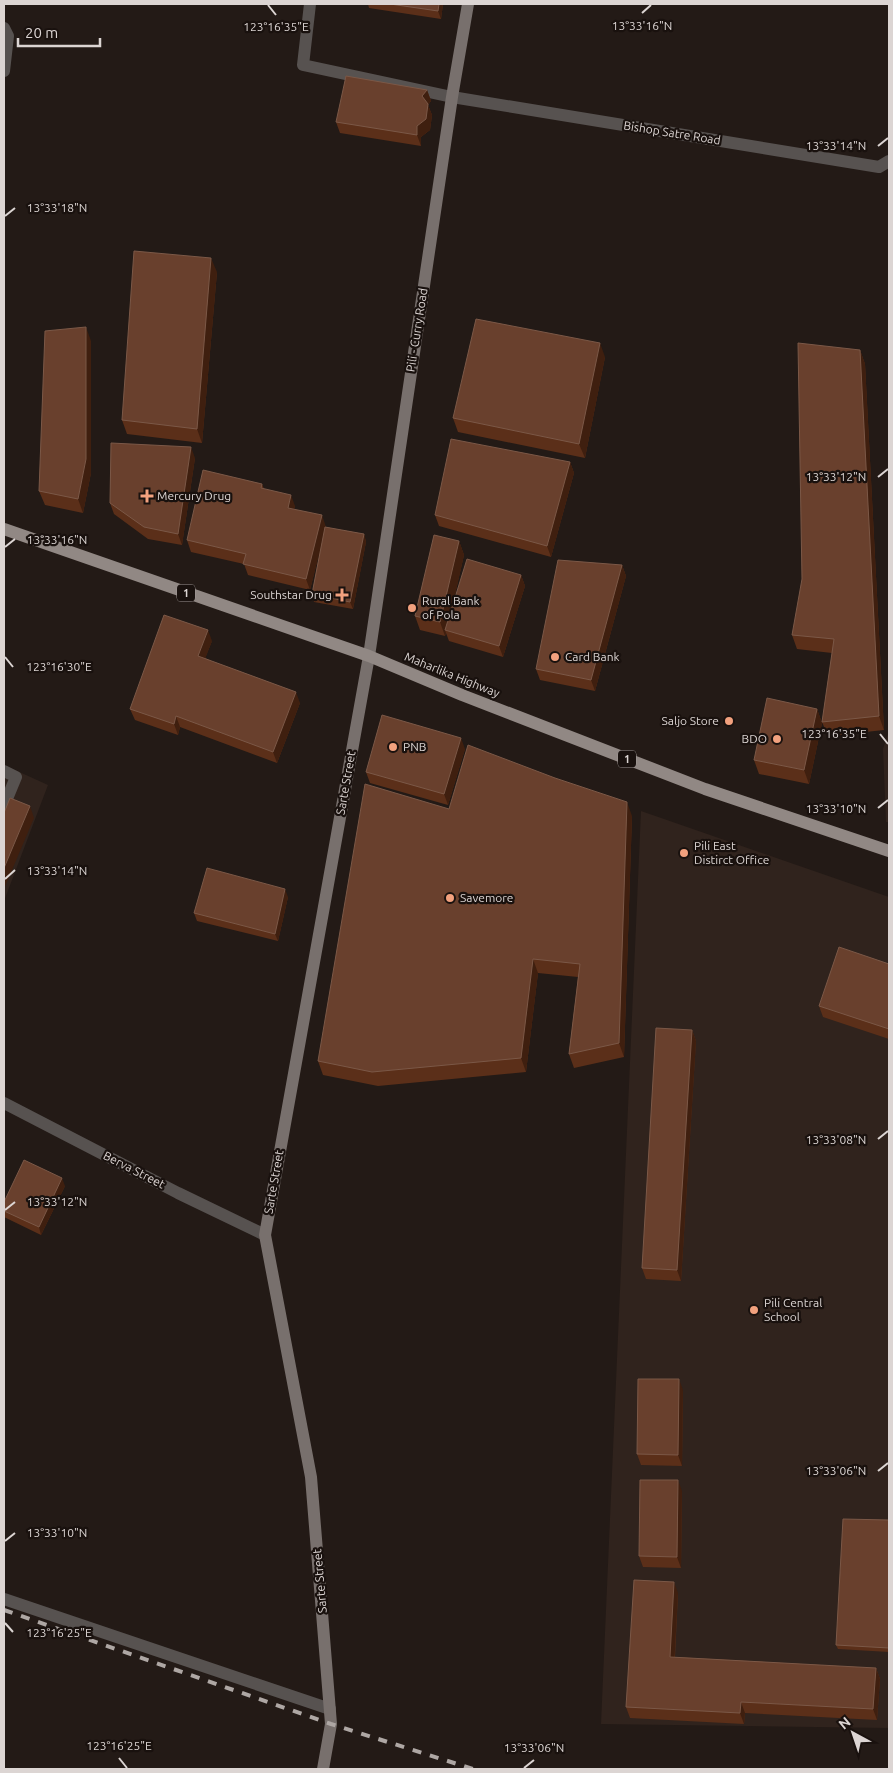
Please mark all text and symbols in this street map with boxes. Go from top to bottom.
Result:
scale bar [18,15,100,47]
text: 13°33'16"N [612,19,672,32]
text: 123°16'35"E [243,20,309,33]
text: 20 m [25,24,58,41]
street label: Bishop Satre Road [623,118,722,147]
text: 13°33'14"N [806,139,866,152]
text: 13°33'18"N [27,201,87,214]
street label: Pili - Curry Road [403,287,430,373]
text: 13°33'12"N [806,470,866,483]
place label: Mercury Drug [157,489,231,502]
marker: Mercury Drug [141,490,153,502]
text: 13°33'16"N [27,533,87,546]
road number: 1 [177,584,195,602]
place label: Southstar Drug [250,588,332,601]
marker: Southstar Drug [336,589,348,601]
place label: Rural Bank of Pola [422,594,480,621]
marker: Rural Bank of Pola [406,602,418,614]
street label: Maharlika Highway [403,650,502,700]
place label: Card Bank [565,650,620,663]
marker: Card Bank [549,651,561,663]
text: 123°16'30"E [26,660,92,673]
place label: Saljo Store [662,714,719,727]
marker: Saljo Store [723,715,735,727]
text: 123°16'35"E [801,727,867,740]
place label: BDO [742,732,767,745]
marker: BDO [771,733,783,745]
place label: PNB [403,740,426,753]
marker: PNB [387,741,399,753]
street label: Sarte Street [333,750,358,816]
road number: 1 [618,751,636,768]
text: 13°33'10"N [806,802,866,815]
place label: Pili East Distirct Office [694,839,769,866]
marker: Pili East Distirct Office [678,847,690,859]
text: 13°33'14"N [27,864,87,877]
place label: Savemore [460,891,513,904]
marker: Savemore [444,892,456,904]
text: 13°33'08"N [806,1133,866,1146]
street label: Berva Street [101,1148,167,1191]
street label: Sarte Street [261,1149,286,1215]
text: 13°33'12"N [27,1195,87,1208]
place label: Pili Central School [764,1296,822,1323]
marker: Pili Central School [748,1304,760,1316]
text: 13°33'06"N [806,1464,866,1477]
text: 13°33'10"N [27,1526,87,1539]
street label: Sarte Street [310,1548,329,1614]
text: 123°16'25"E [26,1626,92,1639]
north arrow [828,1708,878,1758]
text: N [835,1714,854,1733]
text: 123°16'25"E [86,1739,152,1752]
text: 13°33'06"N [504,1741,564,1754]

